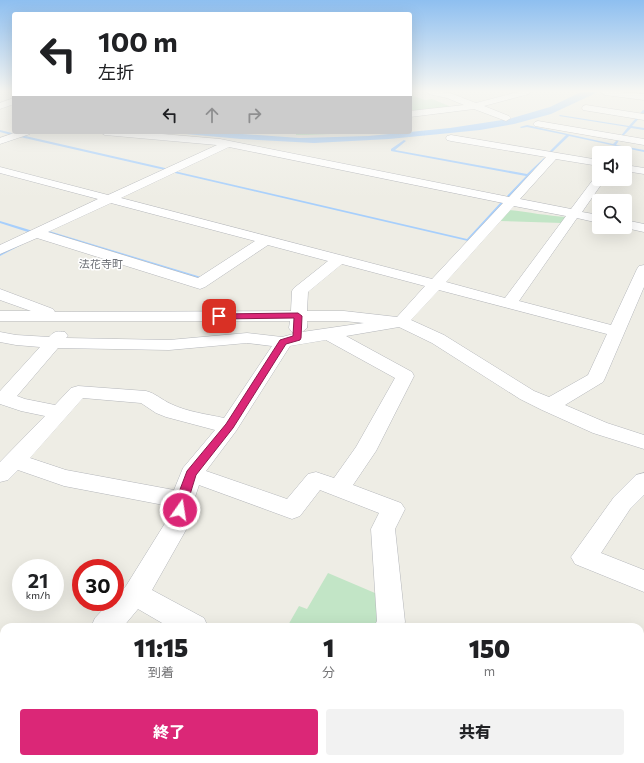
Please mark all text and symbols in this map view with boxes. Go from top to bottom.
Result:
text: 100 m [98,24,178,58]
icon: left [32,28,84,80]
text: 左折 [98,61,134,83]
icon: left [159,104,181,126]
icon: ahead [201,104,223,126]
icon: right [243,104,265,126]
map controls [592,146,632,234]
button: sound [592,146,632,186]
button: search [592,194,632,234]
district label: 法花寺町 [79,257,123,270]
pin [202,299,236,333]
icon: arrive [208,305,230,327]
position arrow [159,489,201,531]
speed limit sign: 30 [72,559,124,611]
text: 21 [28,568,48,592]
text: km/h [26,589,50,601]
text: 11:15 [134,633,188,662]
text: 1 [323,633,334,662]
text: 150 [469,634,510,663]
text: m [484,663,495,679]
text: 到着 [148,664,174,680]
text: 分 [322,664,335,680]
button: 終了 [20,709,318,755]
button: 共有 [326,709,624,755]

